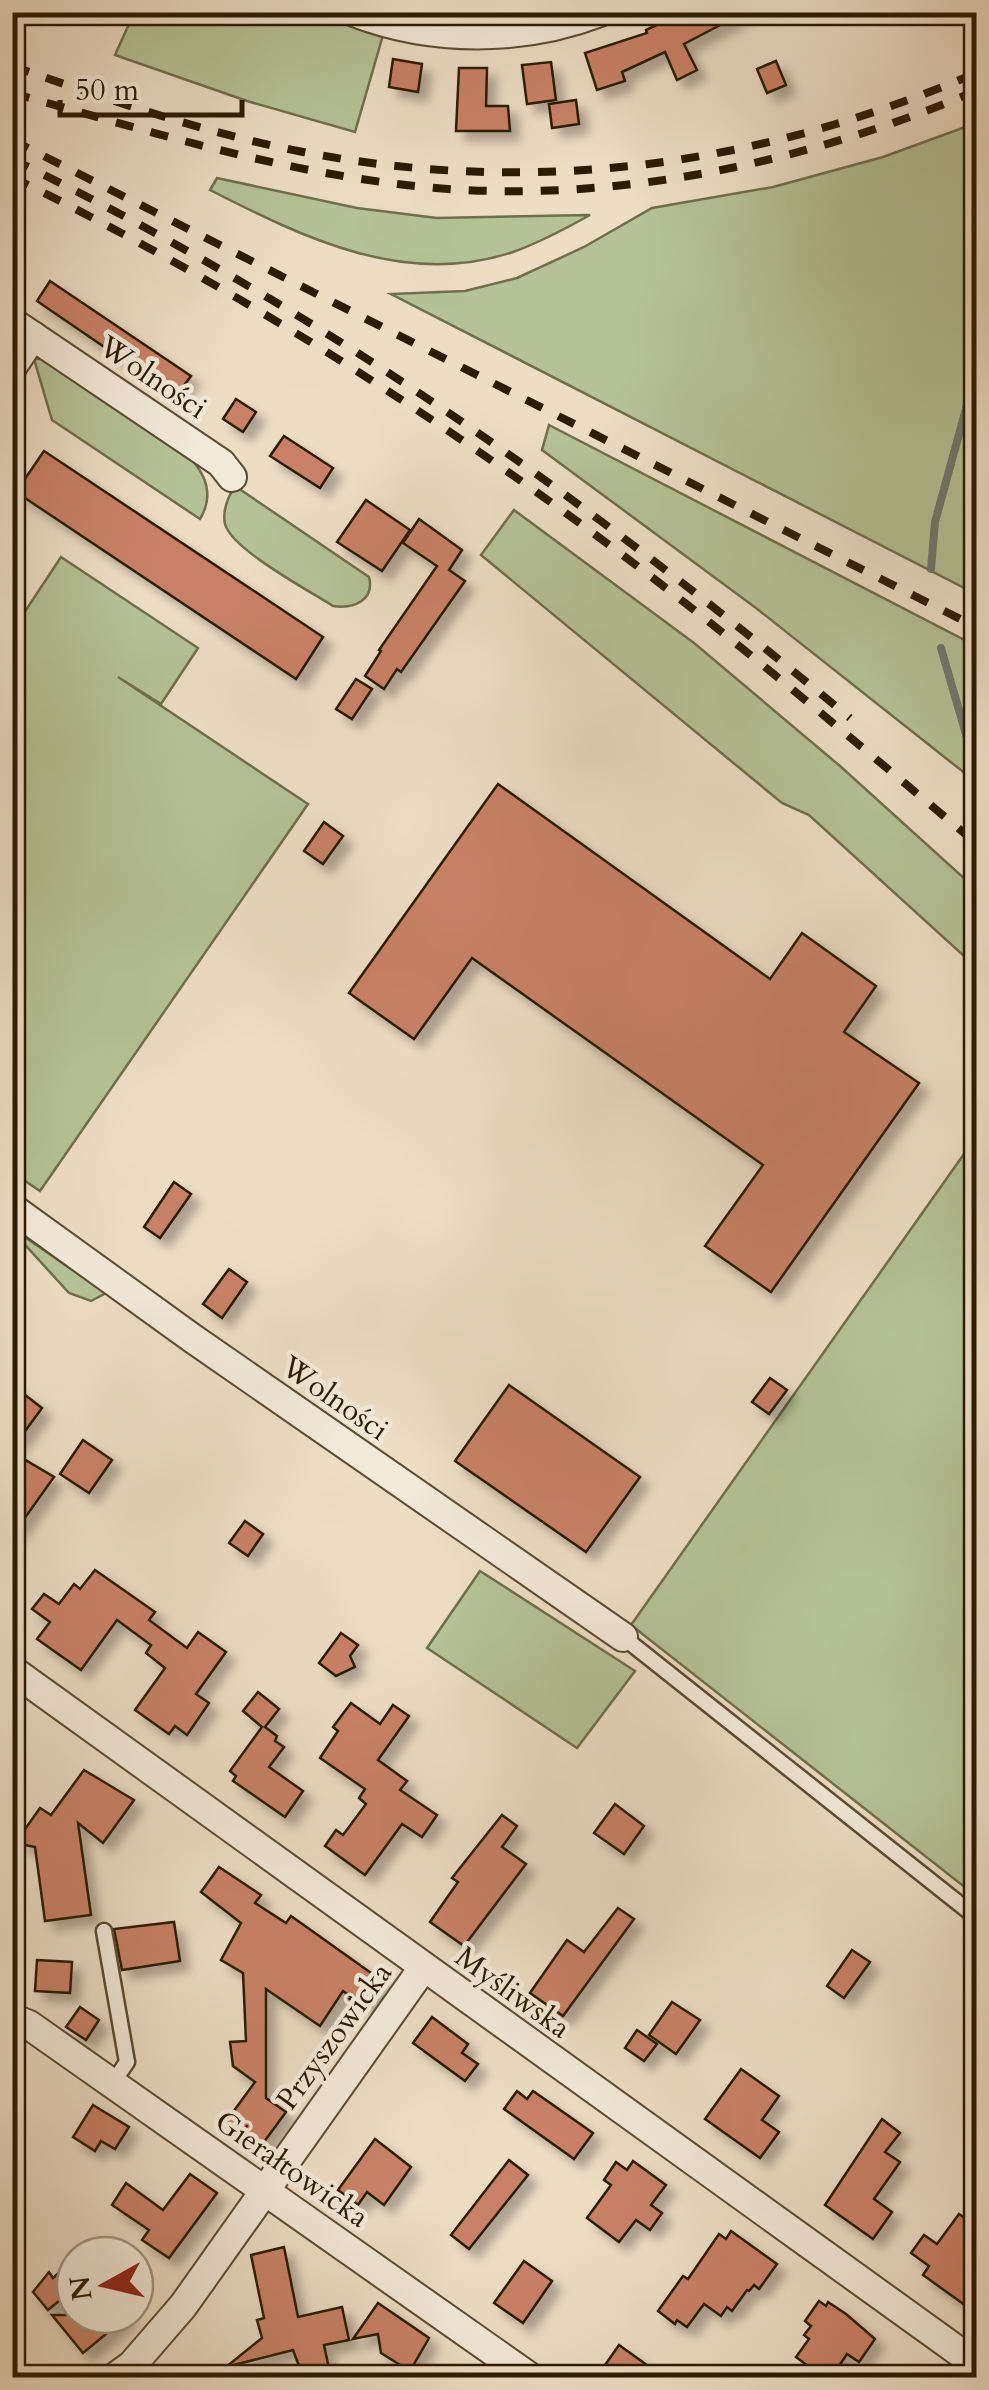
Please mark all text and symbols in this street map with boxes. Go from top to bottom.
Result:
scale bar [60,55,242,117]
text: 50 m [75,70,140,111]
street label: Wolności [90,326,215,429]
street label: Wolności [272,1346,397,1450]
street label: Myśliwska [447,1937,579,2048]
street label: Przyszowicka [267,1954,402,2118]
street label: Gierałtowicka [207,2101,377,2238]
north arrow [55,2235,155,2335]
text: N [61,2274,102,2303]

